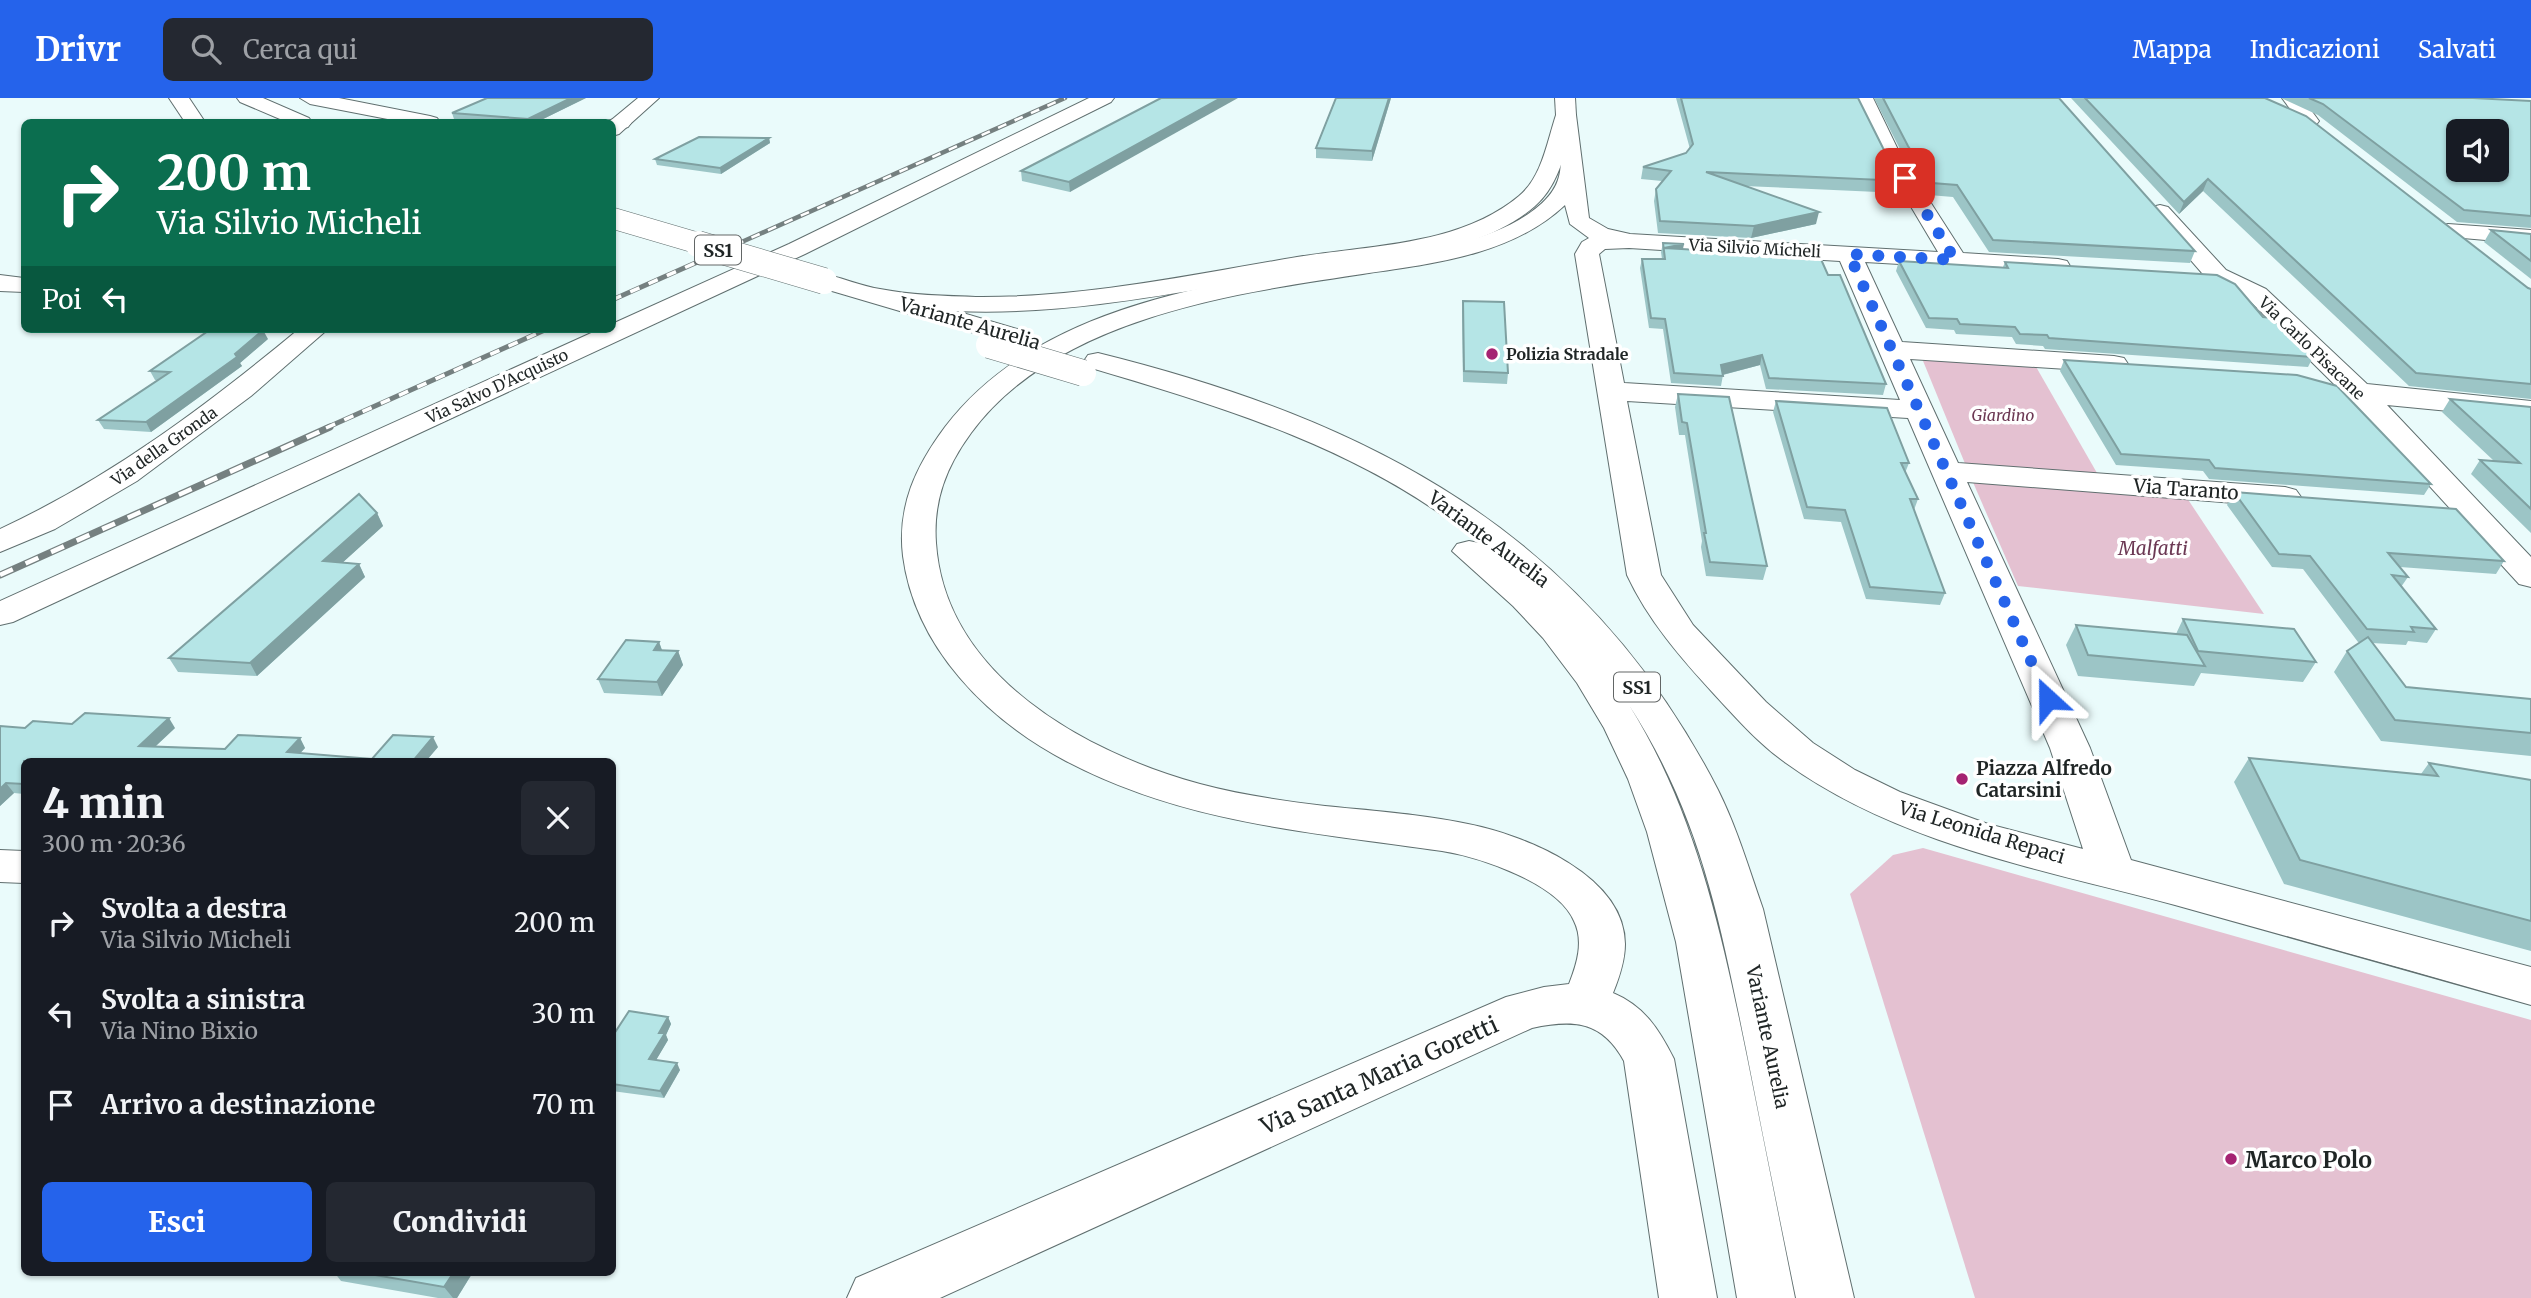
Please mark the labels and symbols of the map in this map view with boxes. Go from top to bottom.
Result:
pin [1875,148,1935,208]
street label: Via Silvio Micheli [1687,234,1822,261]
road number: SS1 [695,236,741,265]
street label: Variante Aurelia [896,291,1043,355]
street label: Via Carlo Pisacane [2254,292,2369,404]
street label: Via Salvo D'Acquisto [422,344,571,428]
place label: Polizia Stradale [1506,344,1629,364]
marker: Polizia Stradale [1484,346,1500,362]
street label: Via della Gronda [106,402,221,491]
park label: Giardino [1972,405,2034,425]
street label: Via Taranto [2132,473,2239,505]
street label: Variante Aurelia [1423,485,1554,592]
park label: Malfatti [2117,536,2188,560]
position arrow [2011,662,2085,736]
road number: SS1 [1614,672,1660,702]
place label: Piazza Alfredo Catarsini [1976,756,2112,802]
marker: Piazza Alfredo Catarsini [1954,771,1970,787]
street label: Via Leonida Repaci [1895,795,2068,869]
street label: Variante Aurelia [1741,962,1795,1111]
street label: Via Santa Maria Goretti [1255,1009,1502,1141]
place label: Marco Polo [2245,1145,2372,1174]
marker: Marco Polo [2223,1151,2239,1167]

